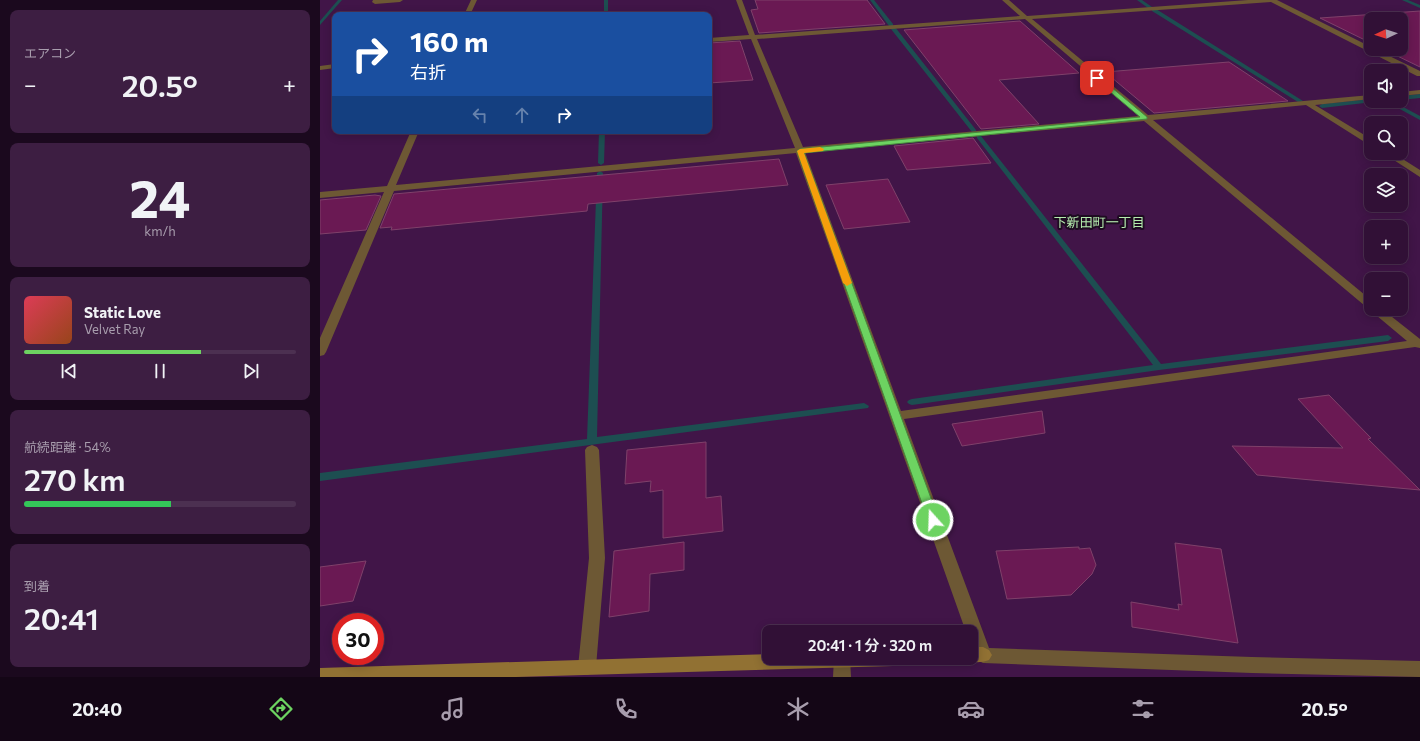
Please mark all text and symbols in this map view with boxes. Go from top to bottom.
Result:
north arrow [1364,12,1408,56]
map controls [1364,12,1408,316]
text: 160 m [410,24,488,58]
icon: right [344,28,396,80]
text: エアコン [24,45,76,61]
text: 右折 [410,61,446,83]
pin [1080,61,1114,95]
button: sound [1364,64,1408,108]
text: 20.5° [122,66,198,103]
icon: arrive [1086,67,1108,89]
text: − [24,71,37,98]
text: + [283,71,296,98]
icon: left [469,104,491,126]
icon: ahead [511,104,533,126]
icon: right [553,104,575,126]
button: search [1364,116,1408,160]
text: 24 [130,165,190,229]
button: layers [1364,168,1408,212]
district label: 下新田町一丁目 [1053,214,1145,230]
button: + [1364,220,1408,264]
text: km/h [144,223,176,239]
button: − [1364,272,1408,316]
text: Static Love [84,303,161,321]
text: Velvet Ray [84,321,145,337]
icon: previous [58,360,80,382]
icon: pause [149,360,171,382]
icon: next [240,360,262,382]
text: 航続距離 · 54% [24,439,111,455]
text: 270 km [24,460,126,497]
position arrow [912,499,954,541]
text: 到着 [24,578,50,594]
text: 20:41 [24,599,99,636]
speed limit sign: 30 [332,613,384,665]
text: 20:41 · 1 分 · 320 m [808,636,932,654]
icon: directions [267,695,295,723]
icon: music [439,695,467,723]
icon: phone [612,695,640,723]
icon: climate [784,695,812,723]
icon: car [957,695,985,723]
icon: filters [1129,695,1157,723]
text: 20:40 [72,698,122,720]
text: 20.5° [1301,698,1348,720]

